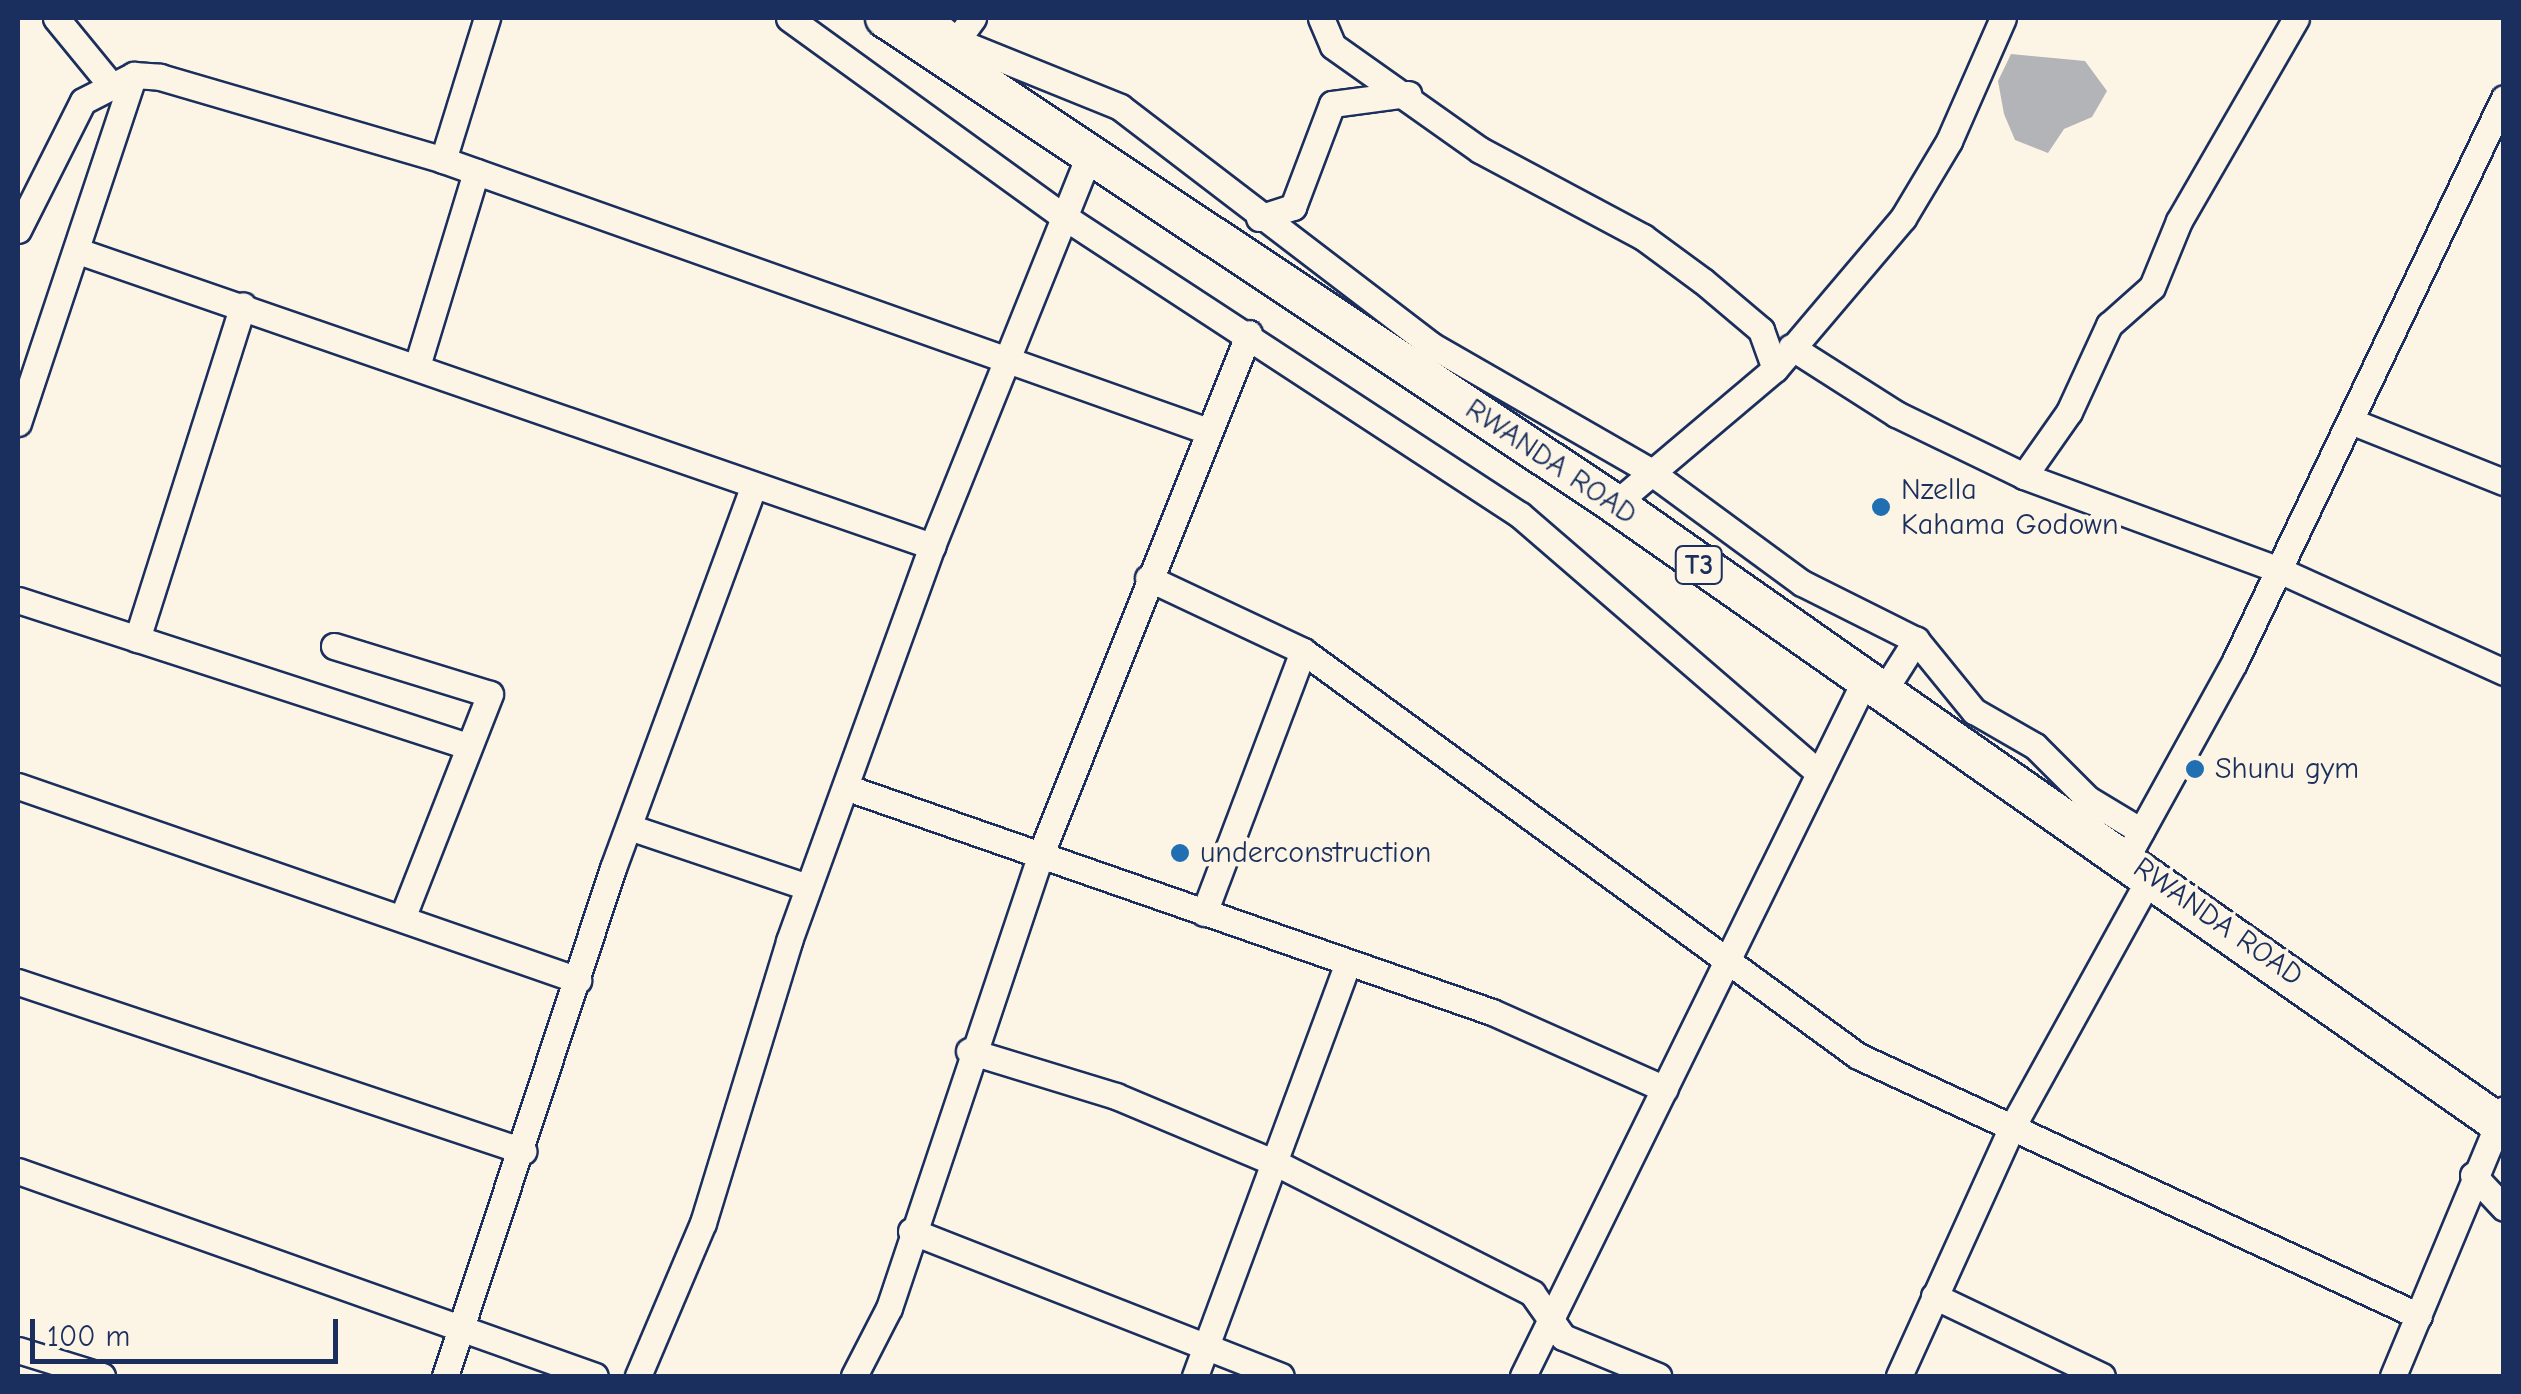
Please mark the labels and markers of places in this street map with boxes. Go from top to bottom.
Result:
place label: Nzella Kahama Godown [1901,472,2119,542]
marker: Nzella Kahama Godown [1870,496,1892,518]
place label: Shunu gym [2215,751,2359,787]
marker: Shunu gym [2184,758,2206,780]
place label: underconstruction [1200,835,1431,871]
marker: underconstruction [1169,842,1191,864]

